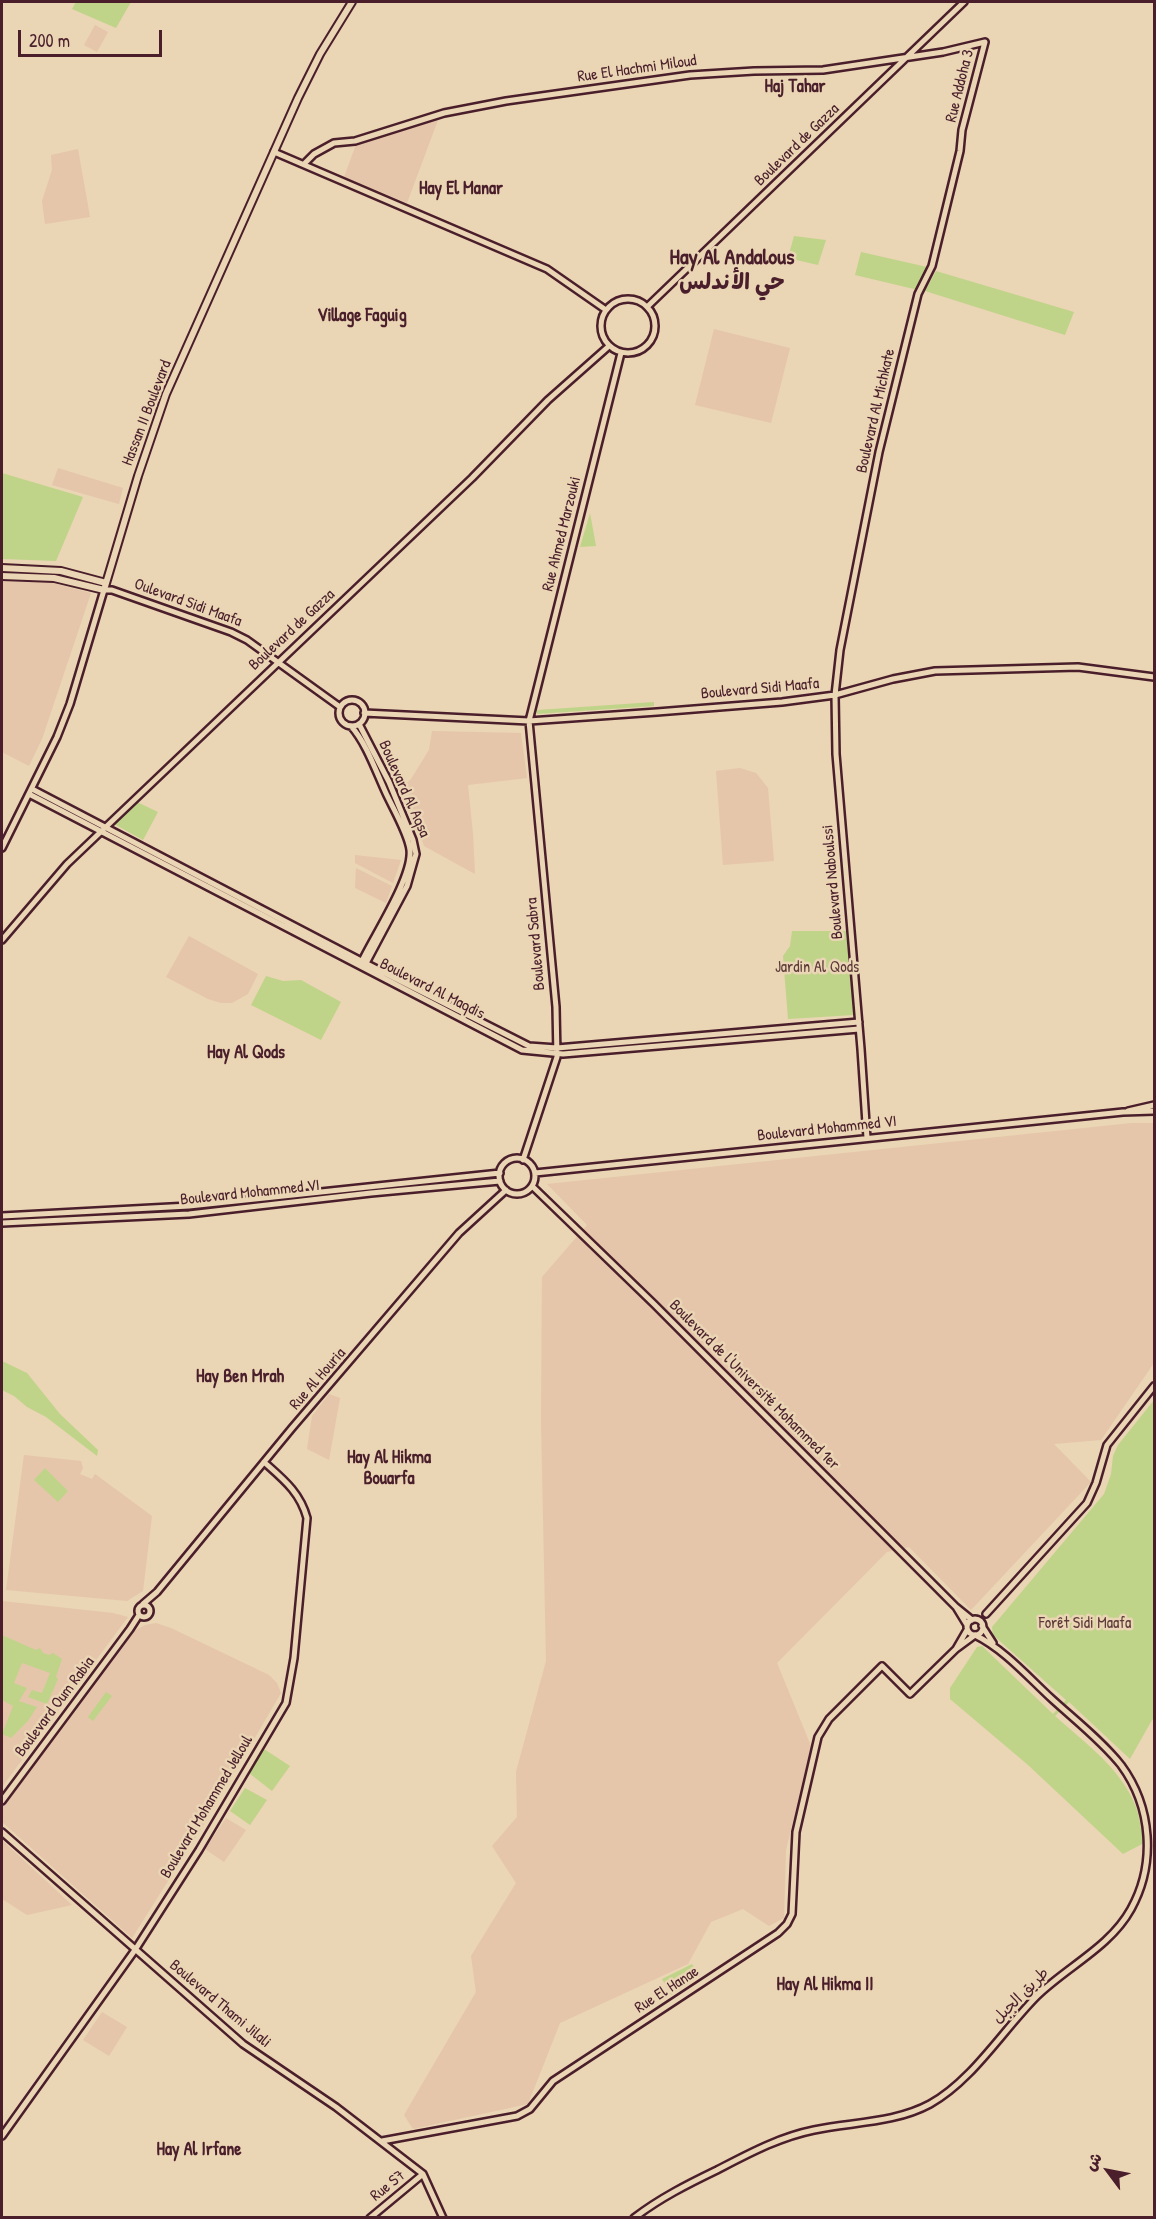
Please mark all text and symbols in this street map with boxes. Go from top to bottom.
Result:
scale bar [21,18,165,56]
text: 200 m [29,28,70,53]
street label: Rue Addoha 3 [942,48,978,124]
street label: Rue El Hachmi Miloud [576,51,698,87]
district label: Haj Tahar [765,76,825,98]
street label: Boulevard de Gazza [751,100,843,190]
district label: Hay El Manar [419,178,503,200]
district label: Hay Al Andalous حي الأندلس [670,245,794,296]
district label: Village Faguig [317,305,407,327]
street label: Boulevard Al Michkate [852,347,900,475]
street label: Hassan II Boulevard [118,358,176,468]
street label: Rue Ahmed Marzouki [538,475,586,593]
street label: Oulevard Sidi Maafa [132,575,244,631]
street label: Boulevard de Gazza [245,585,339,675]
street label: Boulevard Sidi Maafa [700,674,820,704]
street label: Boulevard Al Aqsa [374,738,434,840]
street label: Boulevard Naboulssi [818,824,848,940]
street label: Boulevard Sabra [522,897,550,991]
street label: Boulevard Al Maqdis [376,954,488,1024]
park label: Jardin Al Qods [775,958,859,978]
district label: Hay Al Qods [207,1042,285,1064]
street label: Boulevard Mohammed VI [756,1112,898,1146]
street label: Boulevard Mohammed VI [179,1176,321,1210]
street label: Boulevard de l'Université Mohammed 1er [665,1296,843,1474]
street label: Rue Al Houria [286,1344,350,1414]
district label: Hay Ben Mrah [196,1366,284,1388]
district label: Hay Al Hikma Bouarfa [347,1447,431,1490]
park label: Forêt Sidi Maafa [1039,1614,1131,1634]
street label: Boulevard Oum Rabia [11,1653,99,1761]
street label: Boulevard Mohammed Jelloul [157,1732,257,1882]
street label: Boulevard Thami Jilali [165,1956,275,2052]
street label: Rue El Hanae [631,1962,703,2018]
street label: طريق الجبل [989,1964,1053,2028]
district label: Hay Al Hikma II [777,1974,873,1996]
district label: Hay Al Irfane [157,2139,241,2161]
north arrow [1078,2141,1138,2201]
text: ش [1079,2148,1107,2175]
street label: Rue S7 [367,2166,409,2206]

